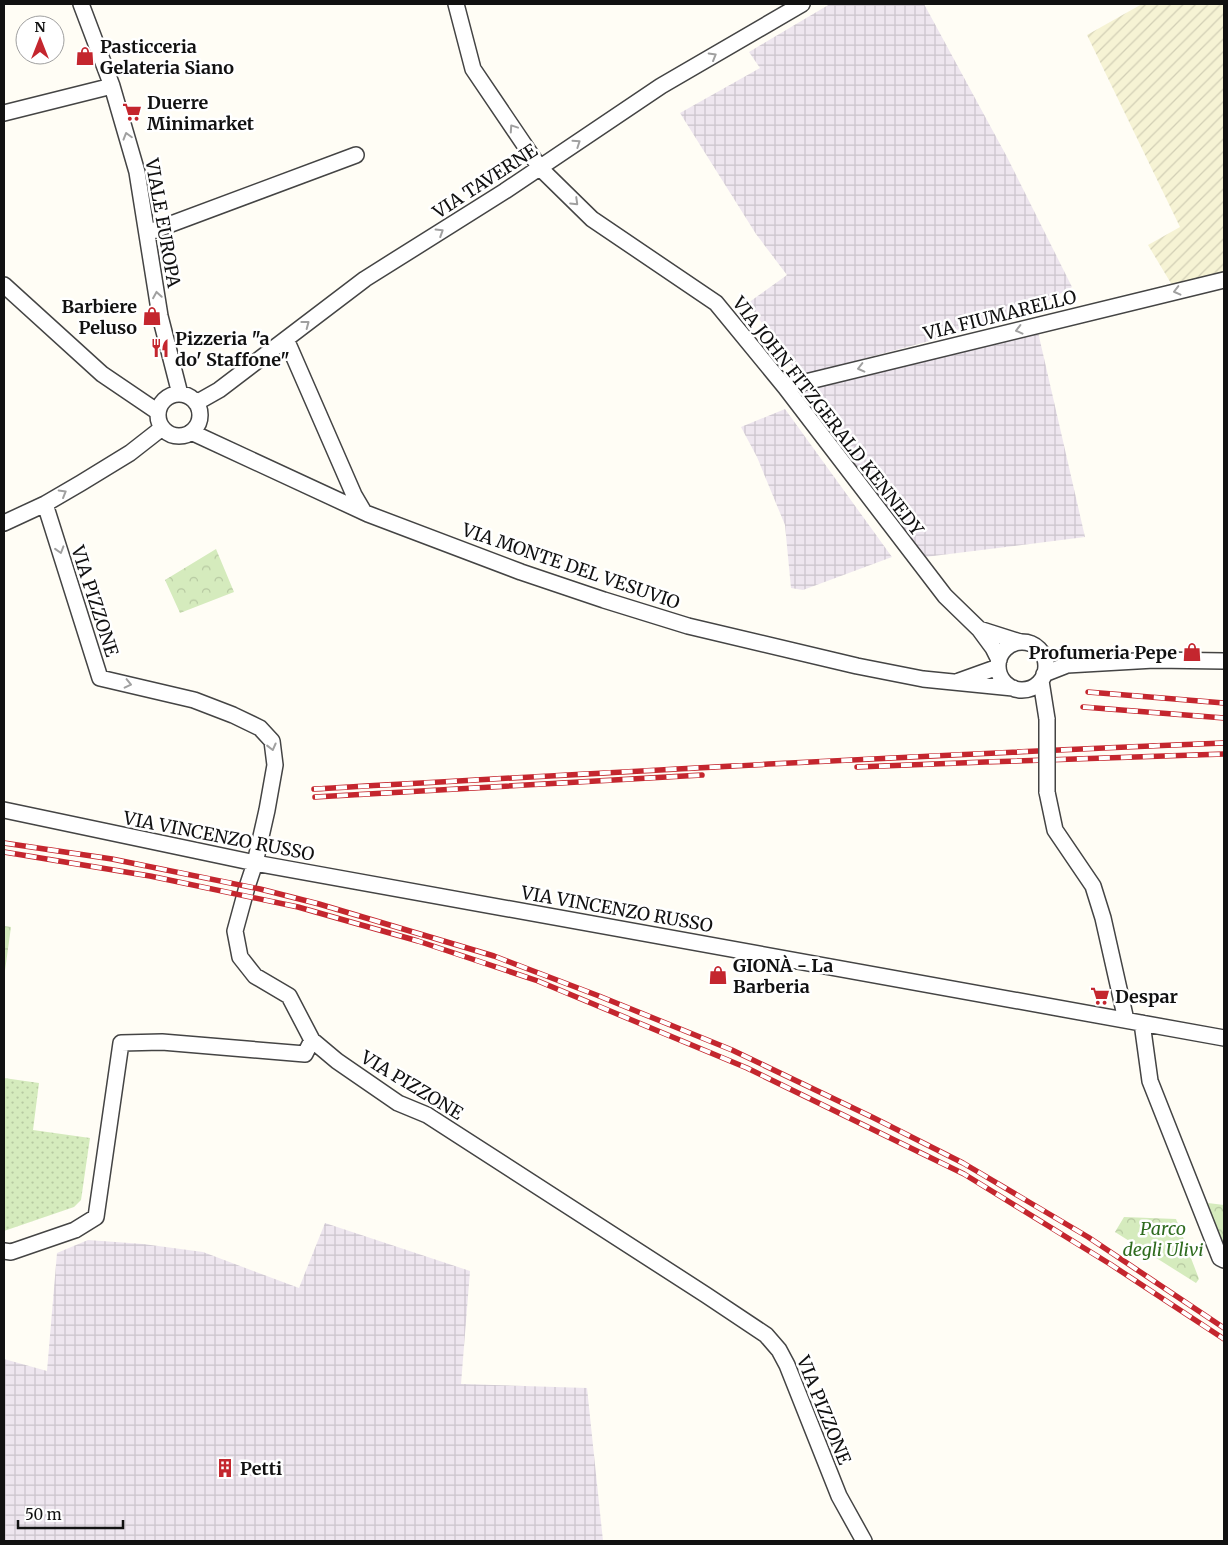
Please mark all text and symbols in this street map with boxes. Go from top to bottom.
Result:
north arrow [15,15,65,65]
text: N [34,18,46,36]
place label: Pasticceria Gelateria Siano [100,35,234,79]
shop icon: Pasticceria Gelateria Siano [74,45,96,67]
one-way arrow [708,52,717,62]
place label: Duerre Minimarket [147,91,255,135]
supermarket icon: Duerre Minimarket [121,101,143,123]
one-way arrow [510,124,519,134]
one-way arrow [122,132,132,141]
street label: VIA TAVERNE [428,138,542,224]
one-way arrow [571,140,580,149]
street label: VIALE EUROPA [140,156,186,290]
one-way arrow [569,196,578,205]
one-way arrow [435,229,444,238]
street label: VIA FIUMARELLO [920,285,1079,345]
one-way arrow [1172,285,1181,296]
one-way arrow [152,291,163,299]
street label: VIA JOHN FITZGERALD KENNEDY [727,291,929,540]
place label: Barbiere Peluso [61,295,137,339]
shop icon: Barbiere Peluso [141,305,163,327]
one-way arrow [300,321,309,329]
one-way arrow [1015,324,1024,335]
place label: Pizzeria "a do' Staffone" [175,327,290,371]
restaurant icon: Pizzeria "a do' Staffone" [149,337,171,359]
one-way arrow [858,363,866,373]
one-way arrow [58,490,67,500]
street label: VIA MONTE DEL VESUVIO [458,518,683,614]
street label: VIA PIZZONE [66,542,124,660]
one-way arrow [54,546,64,554]
place label: Profumeria Pepe [1028,641,1177,664]
shop icon: Profumeria Pepe [1181,641,1203,663]
one-way arrow [123,679,132,689]
one-way arrow [266,743,277,751]
street label: VIA VINCENZO RUSSO [121,806,316,866]
street label: VIA VINCENZO RUSSO [518,881,715,937]
place label: GIONÀ - La Barberia [733,954,833,998]
shop icon: GIONÀ - La Barberia [707,964,729,986]
supermarket icon: Despar [1089,985,1111,1007]
place label: Despar [1115,985,1178,1008]
street label: VIA PIZZONE [356,1045,468,1125]
park label: Parco degli Ulivi [1123,1217,1204,1261]
street label: VIA PIZZONE [791,1351,856,1468]
building icon: Petti [214,1457,236,1479]
place label: Petti [240,1457,282,1480]
scale bar [18,1498,122,1530]
text: 50 m [25,1505,62,1524]

